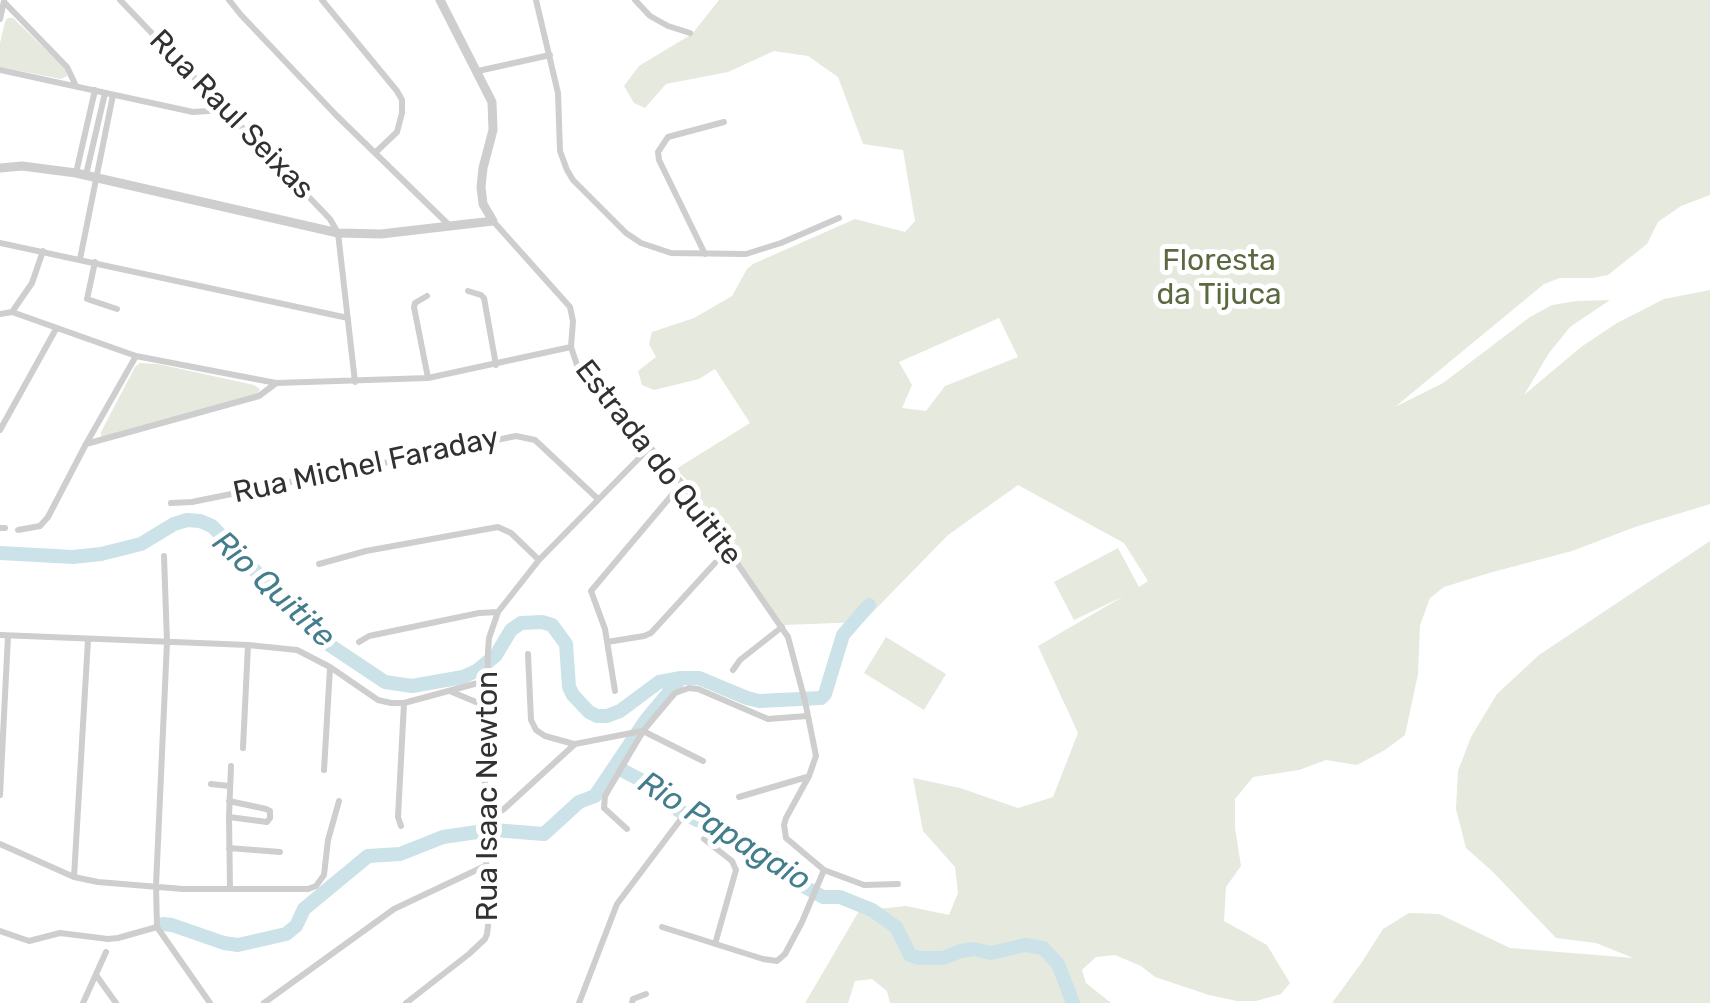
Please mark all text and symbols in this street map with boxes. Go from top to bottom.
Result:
street label: Rua Raul Seixas [141,23,321,207]
park label: Floresta da Tijuca [1156,243,1282,314]
street label: Estrada do Quitite [567,353,749,573]
street label: Rua Michel Faraday [230,420,502,512]
water label: Rio Quitite [204,523,342,657]
street label: Rua Isaac Newton [470,671,506,921]
water label: Rio Papagaio [631,764,817,900]

